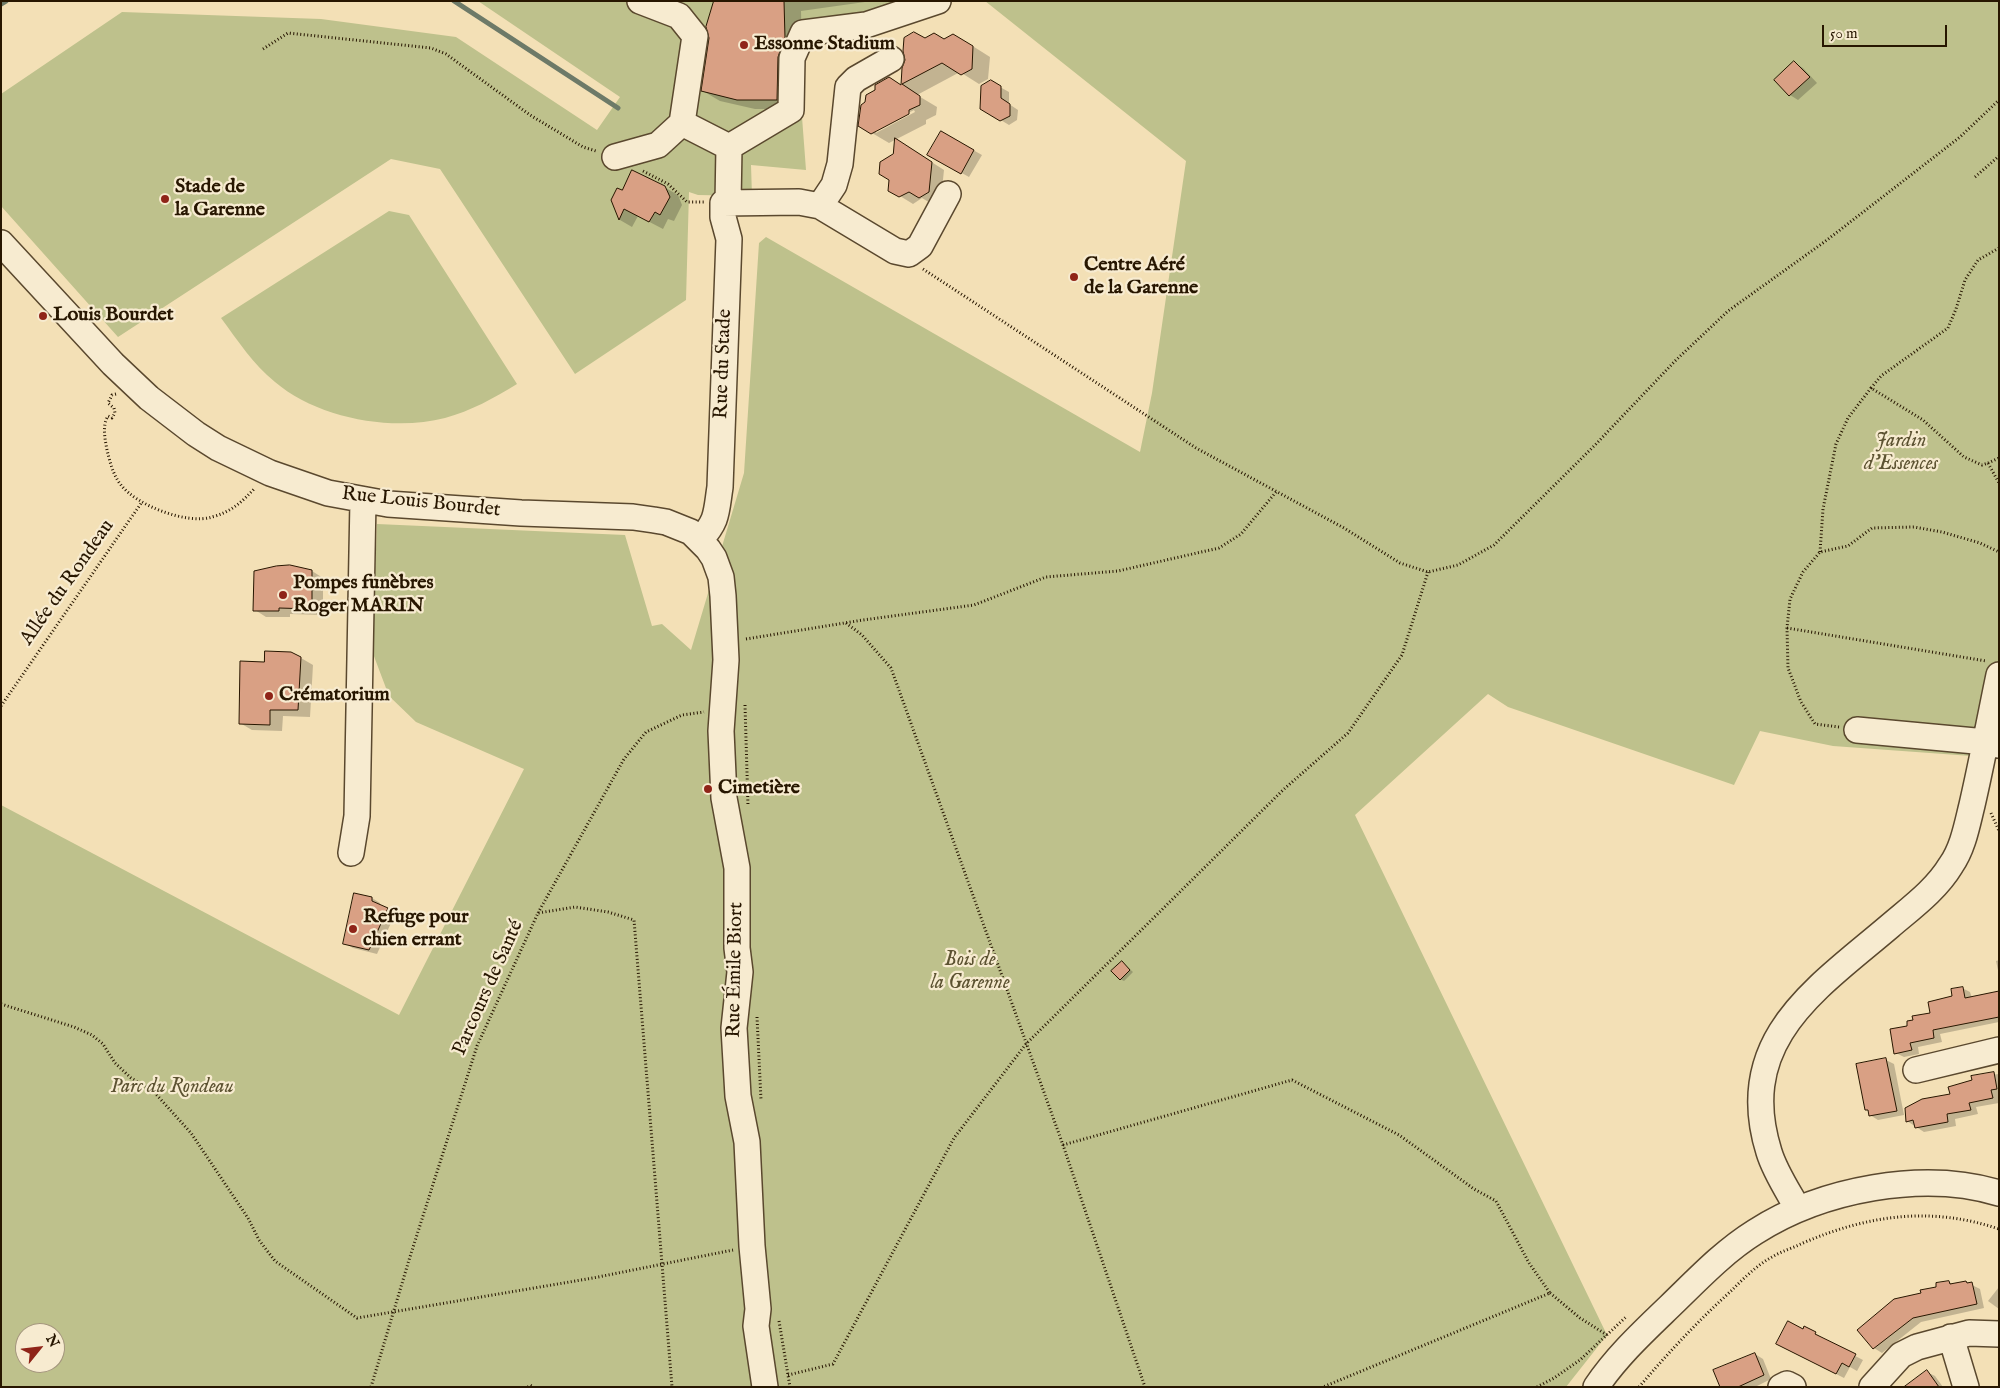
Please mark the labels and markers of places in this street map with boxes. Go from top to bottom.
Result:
place label: Essonne Stadium [754,33,895,57]
marker: Essonne Stadium [738,39,750,51]
place label: Stade de la Garenne [175,176,265,223]
marker: Stade de la Garenne [159,193,171,205]
place label: Centre Aéré de la Garenne [1084,254,1198,301]
marker: Centre Aéré de la Garenne [1068,271,1080,283]
place label: Louis Bourdet [53,304,174,328]
marker: Louis Bourdet [37,310,49,322]
place label: Pompes funèbres Roger MARIN [293,572,433,619]
marker: Pompes funèbres Roger MARIN [277,589,289,601]
place label: Crématorium [279,684,390,708]
marker: Crématorium [263,690,275,702]
place label: Cimetière [718,777,800,801]
marker: Cimetière [702,783,714,795]
place label: Refuge pour chien errant [363,906,469,953]
marker: Refuge pour chien errant [347,923,359,935]

